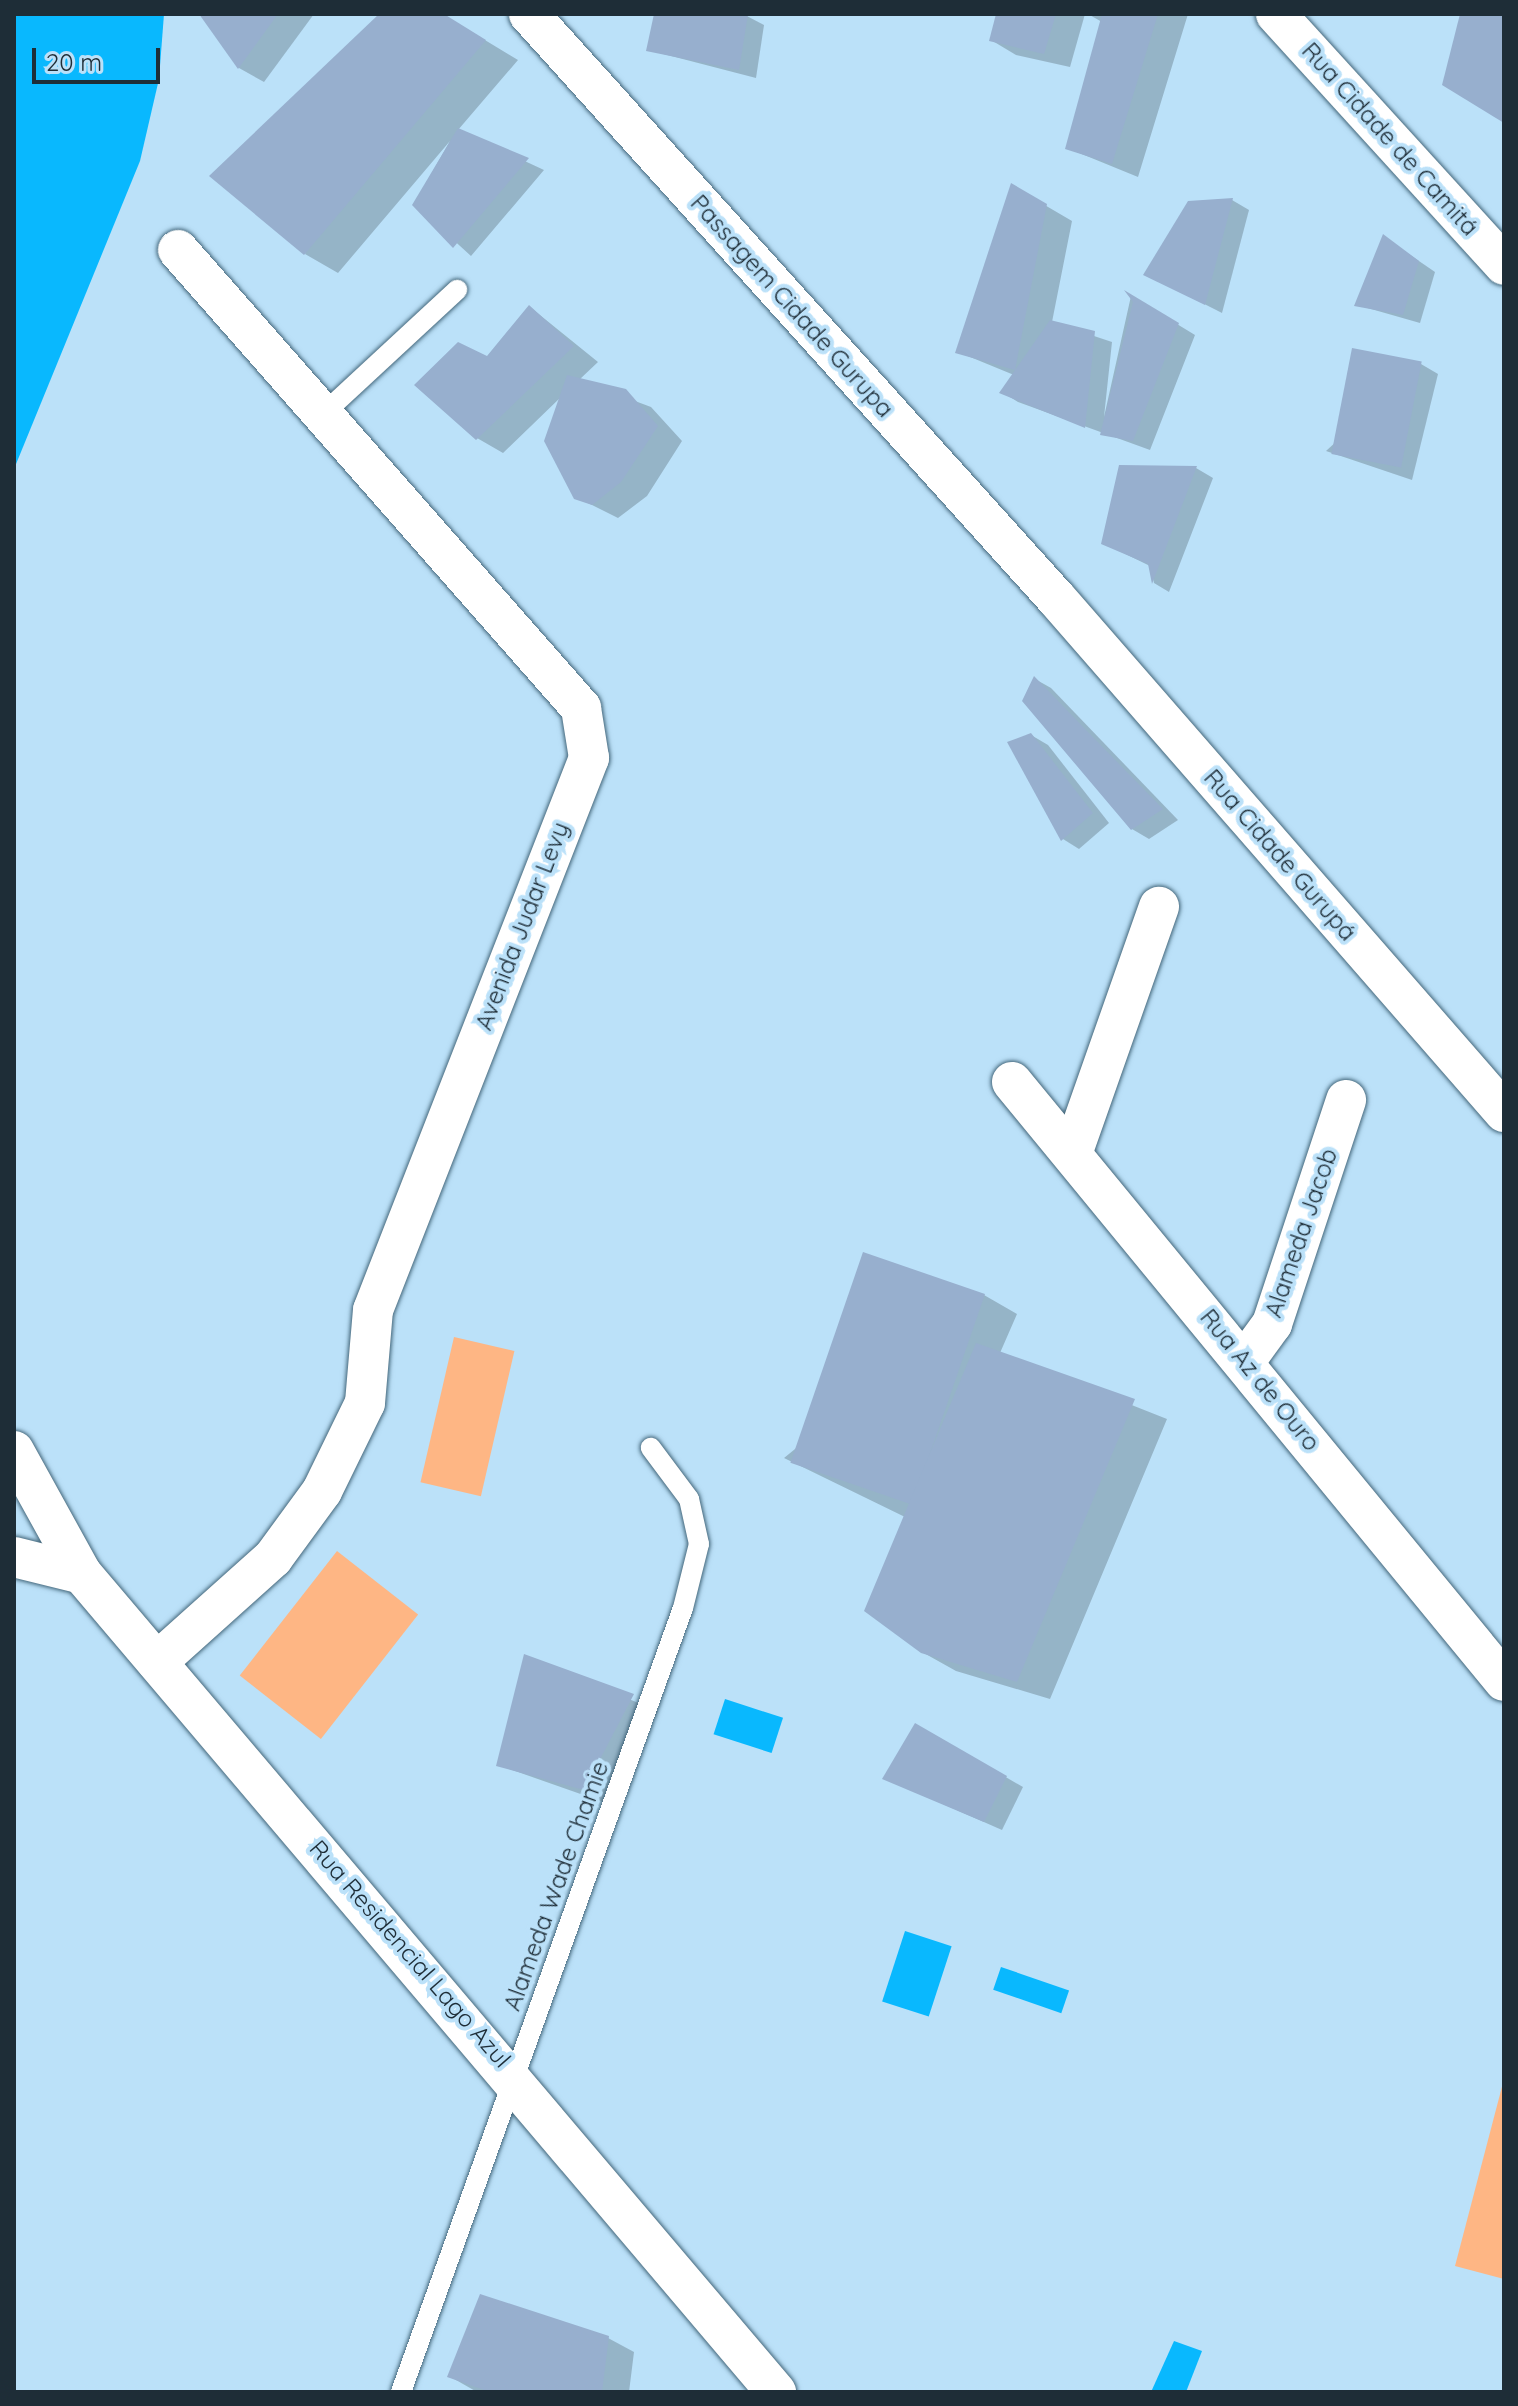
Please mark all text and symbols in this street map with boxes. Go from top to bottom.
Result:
scale bar [36,32,164,82]
street label: Rua Cidade de Camitá [1296,37,1484,241]
text: 20 m [46,47,102,77]
street label: Passagem Cidade Gurupa [684,189,900,423]
street label: Rua Cidade Gurupá [1198,763,1362,947]
street label: Avenida Judar Levy [469,818,575,1034]
street label: Alameda Jacob [1259,1145,1343,1321]
street label: Rua Az de Ouro [1194,1303,1326,1457]
street label: Alameda Wade Chamie [497,1757,615,2015]
street label: Rua Residencial Lago Azul [303,1834,517,2074]

